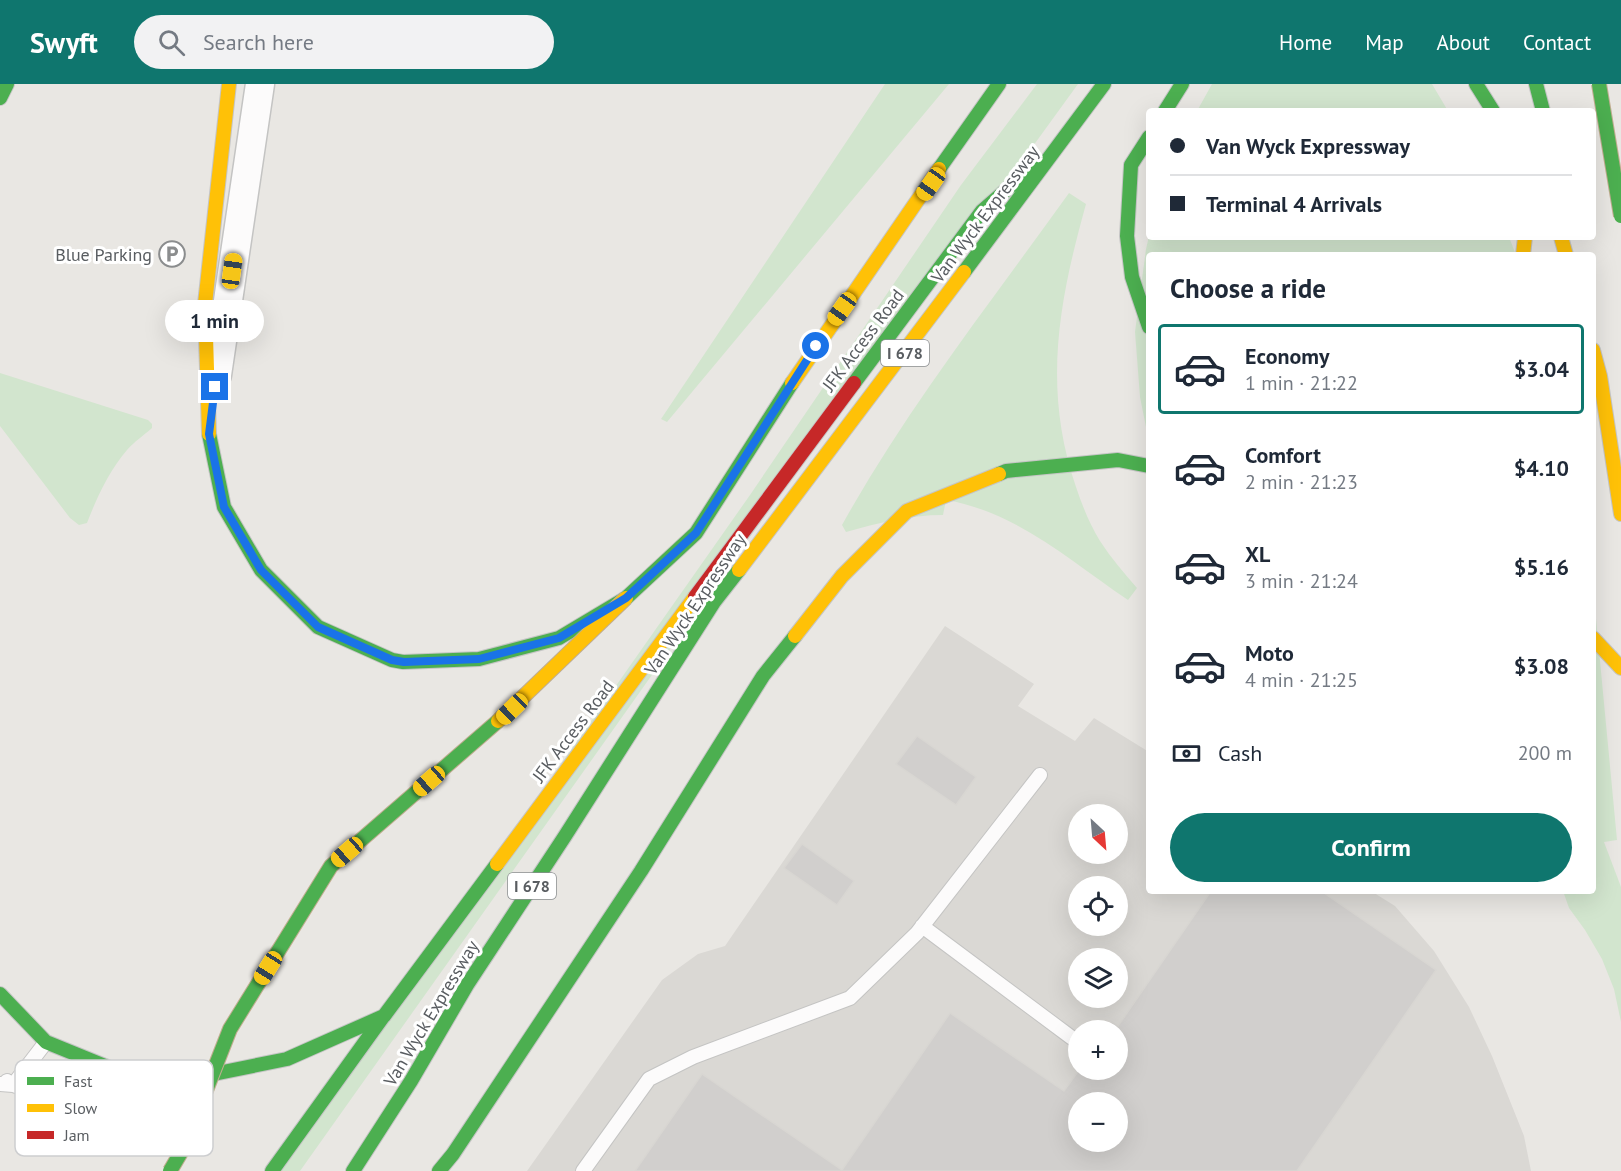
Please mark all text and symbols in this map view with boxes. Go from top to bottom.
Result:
search box [134,15,554,69]
text: Swyft [30,24,98,61]
icon: search [155,26,188,59]
text: Search here [203,28,314,56]
text: Home [1279,29,1332,56]
text: Map [1365,29,1404,56]
text: About [1437,29,1490,56]
text: Contact [1523,29,1591,56]
text: Van Wyck Expressway [1206,132,1410,160]
street label: Van Wyck Expressway [925,140,1045,288]
car [913,164,949,204]
text: Terminal 4 Arrivals [1206,190,1382,218]
parking icon: Blue Parking [157,239,187,269]
place label: Blue Parking [55,243,152,266]
car [221,252,243,290]
text: Choose a ride [1170,271,1326,305]
street label: JFK Access Road [816,284,909,396]
car [824,289,860,329]
callout: 1 min [166,300,264,342]
text: 1 min [190,308,239,334]
route start [802,332,829,359]
road number: I 678 [881,340,929,366]
icon: car [1173,342,1227,396]
text: Economy [1245,342,1329,370]
text: $3.04 [1514,355,1569,383]
text: 1 min · 21:22 [1245,370,1358,396]
route end [201,373,228,400]
icon: car [1173,441,1227,495]
text: Comfort [1245,441,1321,469]
text: $4.10 [1514,454,1569,482]
text: 2 min · 21:23 [1245,469,1358,495]
street label: Van Wyck Expressway [638,528,751,680]
icon: car [1173,540,1227,594]
text: XL [1245,540,1270,568]
text: $5.16 [1514,553,1569,581]
text: 3 min · 21:24 [1245,568,1358,594]
icon: car [1173,639,1227,693]
text: Moto [1245,639,1294,667]
text: $3.08 [1514,652,1569,680]
text: 4 min · 21:25 [1245,667,1358,693]
street label: JFK Access Road [526,675,619,787]
car [493,690,531,728]
icon: cash [1170,737,1203,770]
text: Cash [1218,739,1262,767]
text: 200 m [1518,740,1572,766]
car [410,762,448,800]
north arrow [1068,804,1128,864]
map controls [1068,804,1128,1152]
button: Confirm [1170,813,1572,882]
car [328,833,366,871]
road number: I 678 [508,873,556,899]
button: locate [1068,876,1128,936]
street label: Van Wyck Expressway [378,935,484,1091]
car [251,948,285,988]
button: layers [1068,948,1128,1008]
button: + [1068,1020,1128,1080]
legend [15,1060,213,1156]
text: Fast [64,1071,93,1091]
button: − [1068,1092,1128,1152]
text: Slow [64,1098,98,1118]
text: Jam [63,1125,90,1145]

